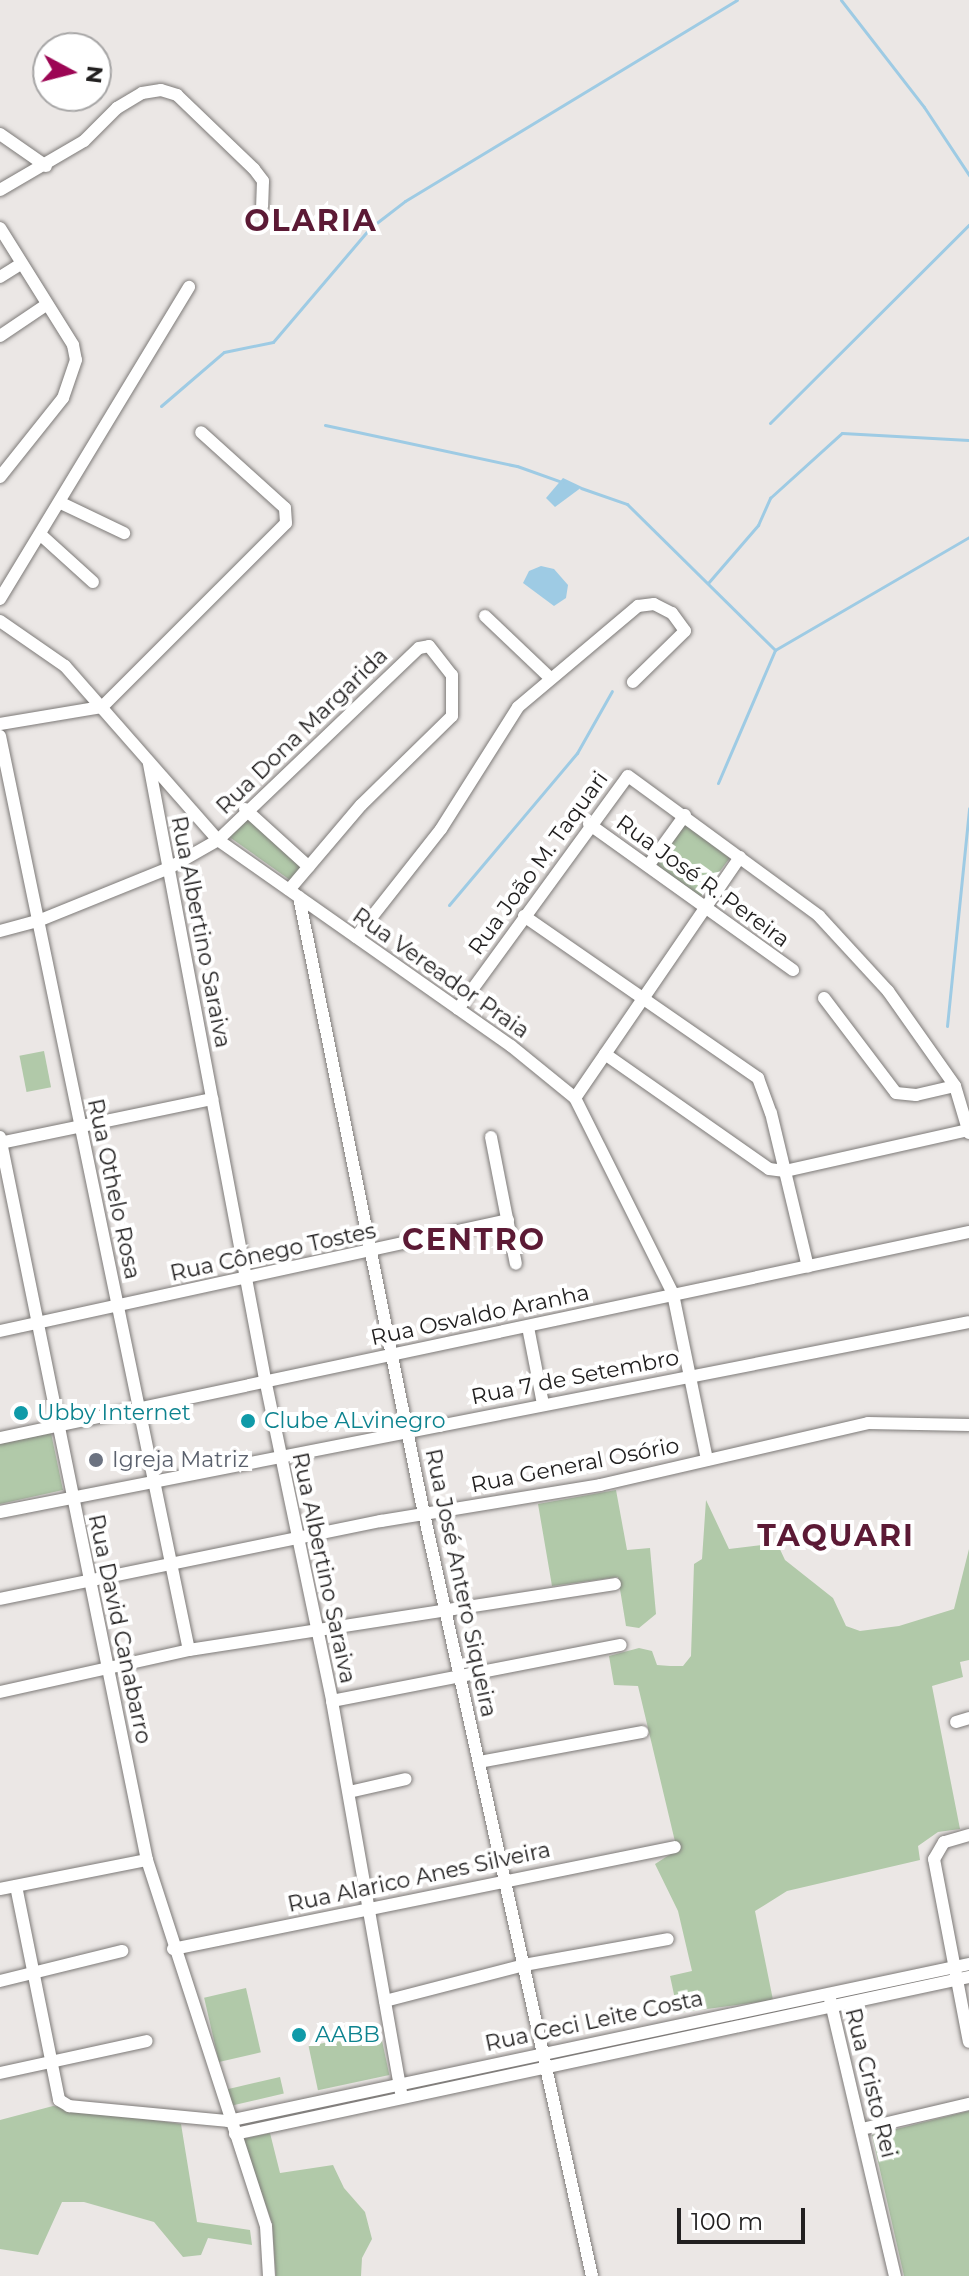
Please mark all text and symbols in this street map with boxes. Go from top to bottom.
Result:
north arrow [32,32,112,112]
text: N [80,64,109,85]
district label: OLARIA [244,203,378,239]
street label: Rua Dona Margarida [211,642,393,820]
street label: Rua João M. Taquari [463,766,613,960]
street label: Rua José R. Pereira [611,809,795,953]
street label: Rua Albertino Saraiva [166,814,236,1050]
street label: Rua Vereador Praia [348,902,534,1044]
street label: Rua Othelo Rosa [82,1096,146,1282]
street label: Rua Cônego Tostes [168,1217,378,1287]
district label: CENTRO [402,1222,546,1258]
street label: Rua Osvaldo Aranha [368,1279,592,1351]
street label: Rua 7 de Setembro [469,1344,681,1410]
place label: Ubby Internet [37,1400,191,1426]
marker: Ubby Internet [12,1404,30,1422]
place label: Clube ALvinegro [264,1408,446,1434]
marker: Clube ALvinegro [239,1412,257,1430]
street label: Rua General Osório [469,1432,681,1498]
street label: Rua José Antero Siqueira [420,1446,502,1720]
place label: Igreja Matriz [112,1447,249,1473]
street label: Rua Albertino Saraiva [287,1450,361,1686]
marker: Igreja Matriz [87,1451,105,1469]
street label: Rua David Canabarro [83,1512,157,1746]
district label: TAQUARI [757,1518,915,1554]
street label: Rua Alarico Anes Silveira [285,1836,553,1918]
street label: Rua Ceci Leite Costa [483,1985,705,2057]
street label: Rua Cristo Rei [840,2005,902,2161]
place label: AABB [315,2022,380,2048]
marker: AABB [290,2026,308,2044]
scale bar [681,2192,809,2242]
text: 100 m [691,2207,763,2236]

